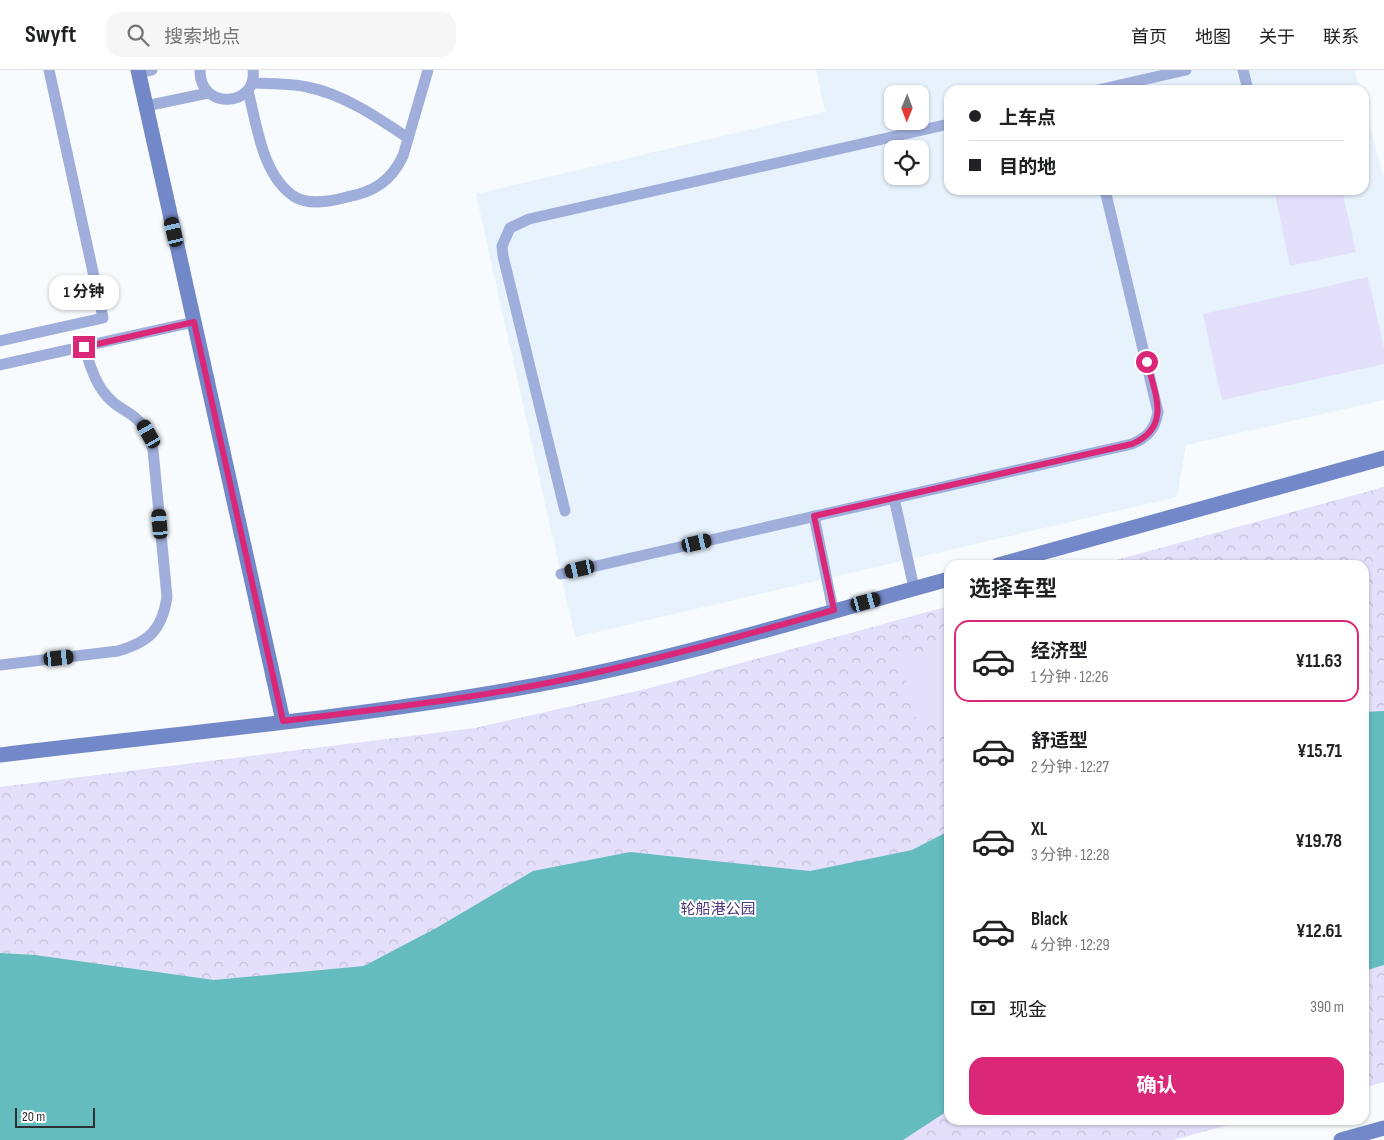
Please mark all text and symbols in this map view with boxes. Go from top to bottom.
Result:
search box [106,12,456,57]
text: Swyft [25,20,76,49]
icon: search [124,21,152,49]
text: 搜索地点 [164,26,240,49]
text: 首页 [1131,27,1167,48]
text: 地图 [1195,27,1231,48]
text: 关于 [1259,27,1295,48]
text: 联系 [1323,27,1359,48]
north arrow [884,85,929,130]
map controls [884,85,929,185]
text: 上车点 [999,107,1056,130]
button: locate [884,140,929,185]
text: 目的地 [999,156,1056,179]
car [163,216,184,248]
callout: 1 分钟 [49,274,119,310]
text: 1 分钟 [64,283,104,302]
route end [73,336,95,358]
route start [1136,351,1158,373]
car [135,417,162,451]
car [151,508,168,540]
car [680,532,713,554]
car [563,558,596,580]
text: 选择车型 [969,576,1057,603]
car [849,591,882,613]
icon: car [971,639,1016,684]
text: 经济型 [1031,640,1088,663]
car [43,649,74,667]
text: ¥11.63 [1295,650,1342,673]
text: 1 分钟 · 12:26 [1031,668,1108,687]
icon: car [971,729,1016,774]
text: 舒适型 [1031,730,1088,753]
text: ¥15.71 [1297,740,1342,763]
text: 2 分钟 · 12:27 [1031,758,1109,777]
text: XL [1031,818,1047,841]
icon: car [971,819,1016,864]
text: ¥19.78 [1295,830,1342,853]
text: 3 分钟 · 12:28 [1031,846,1110,865]
park label: 轮船港公园 [680,900,756,919]
text: Black [1031,908,1068,931]
icon: car [971,909,1016,954]
text: ¥12.61 [1296,920,1342,943]
text: 4 分钟 · 12:29 [1031,936,1110,955]
icon: cash [969,994,997,1022]
text: 390 m [1310,998,1344,1017]
text: 现金 [1009,999,1047,1022]
button: 确认 [969,1057,1344,1115]
scale bar [15,1105,95,1128]
text: 20 m [22,1108,45,1125]

